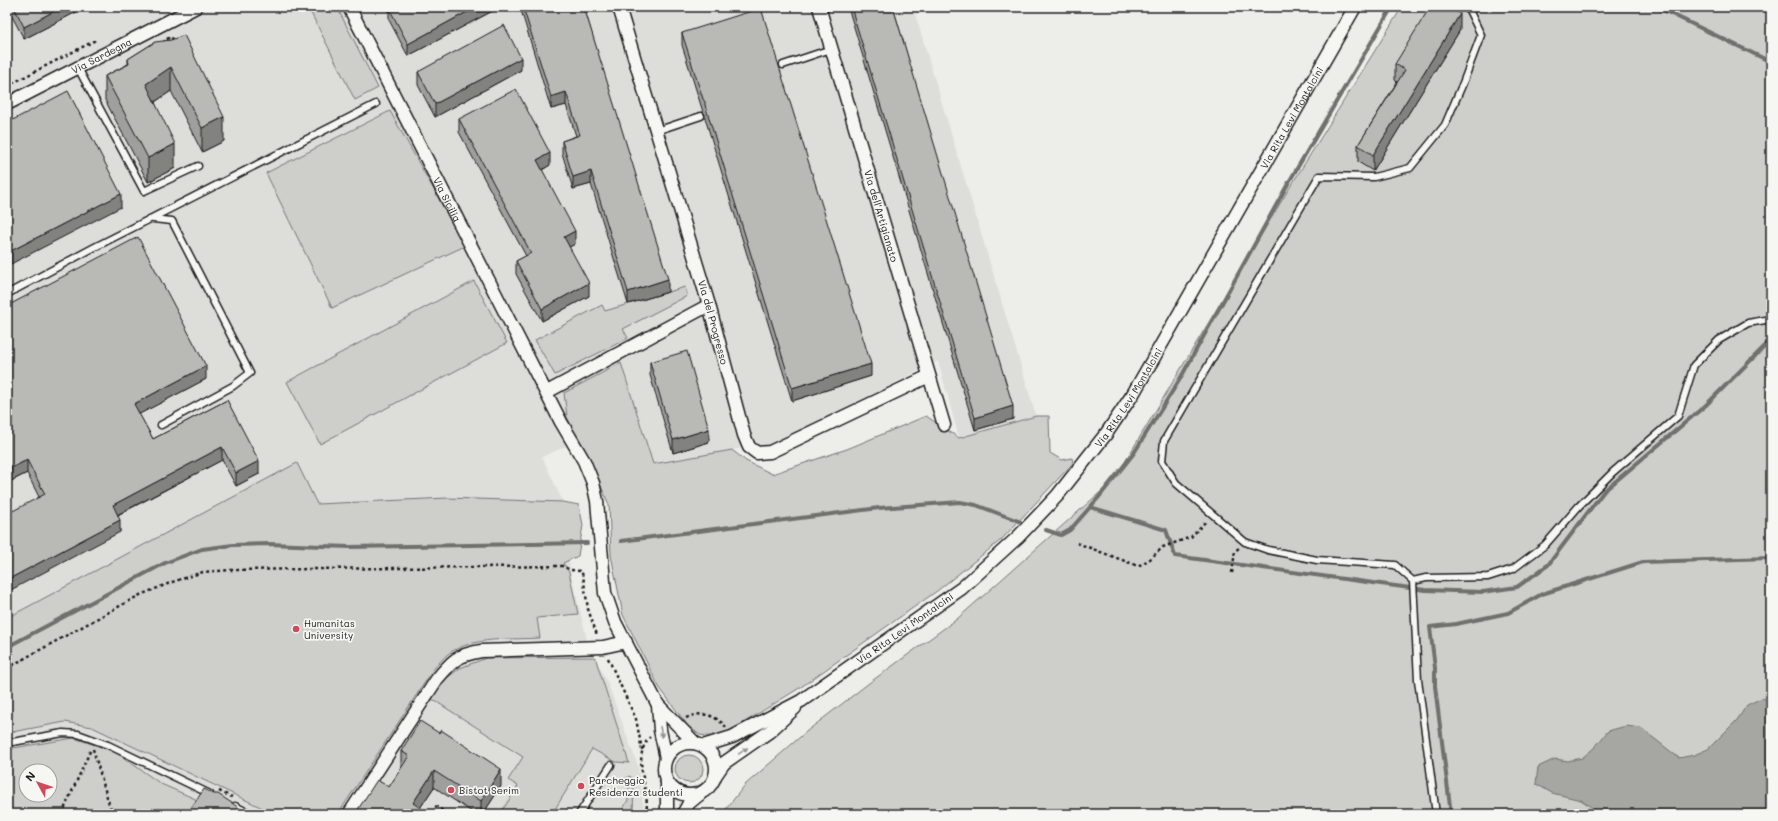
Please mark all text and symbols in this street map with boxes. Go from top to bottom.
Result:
street label: Via Sardegna [69,34,134,77]
street label: Via Rita Levi Montalcini [1257,64,1326,171]
street label: Via dell'Artigianato [861,168,902,264]
street label: Via Sicilia [430,175,465,224]
street label: Via del Progresso [695,278,732,366]
street label: Via Rita Levi Montalcini [1091,345,1165,450]
street label: Via Rita Levi Montalcini [854,589,956,667]
place label: Humanitas University [304,616,355,642]
marker: Humanitas University [291,624,301,634]
one-way arrow [658,726,664,738]
one-way arrow [738,747,748,755]
north arrow [18,763,58,803]
text: N [22,768,38,784]
place label: Parcheggio Residenza studenti [589,773,683,799]
marker: Parcheggio Residenza studenti [576,781,586,791]
place label: Bistot Serim [459,783,519,797]
marker: Bistot Serim [446,785,456,795]

